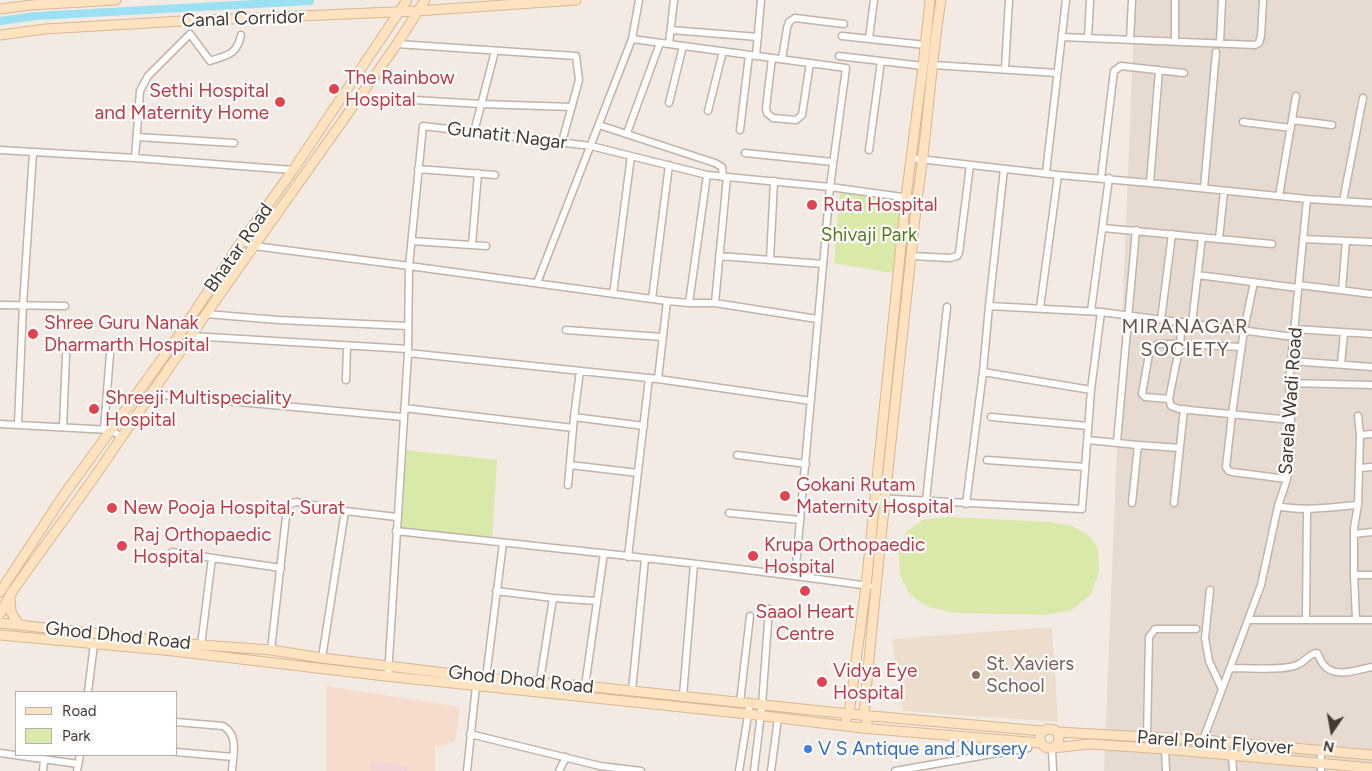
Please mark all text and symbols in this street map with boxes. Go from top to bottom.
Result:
street label: Canal Corridor [181,5,305,33]
place label: The Rainbow Hospital [345,67,455,111]
place label: Sethi Hospital and Maternity Home [94,80,269,124]
marker: The Rainbow Hospital [327,82,341,96]
marker: Sethi Hospital and Maternity Home [273,95,287,109]
street label: Gunatit Nagar [446,117,568,155]
place label: Ruta Hospital [823,194,938,216]
marker: Ruta Hospital [805,198,819,212]
street label: Bhatar Road [200,199,278,297]
park label: Shivaji Park [821,224,917,246]
place label: Shree Guru Nanak Dharmarth Hospital [44,312,209,356]
district label: MIRANAGAR SOCIETY [1120,315,1250,362]
street label: Sarela Wadi Road [1274,326,1308,476]
marker: Shree Guru Nanak Dharmarth Hospital [26,327,40,341]
place label: Shreeji Multispeciality Hospital [105,387,292,431]
marker: Shreeji Multispeciality Hospital [87,402,101,416]
place label: Gokani Rutam Maternity Hospital [796,474,953,518]
marker: Gokani Rutam Maternity Hospital [778,489,792,503]
place label: New Pooja Hospital, Surat [123,497,345,519]
marker: New Pooja Hospital, Surat [105,501,119,515]
place label: Raj Orthopaedic Hospital [133,524,271,568]
place label: Krupa Orthopaedic Hospital [764,534,925,578]
marker: Raj Orthopaedic Hospital [115,539,129,553]
marker: Krupa Orthopaedic Hospital [746,549,760,563]
marker: Saaol Heart Centre [798,584,812,598]
place label: Saaol Heart Centre [756,601,854,645]
street label: Ghod Dhod Road [44,617,192,655]
place label: St. Xaviers School [986,653,1074,697]
place label: Vidya Eye Hospital [833,660,917,704]
street label: Ghod Dhod Road [447,661,595,699]
marker: St. Xaviers School [970,669,982,681]
marker: Vidya Eye Hospital [815,675,829,689]
legend [15,691,178,756]
text: Road [62,702,97,720]
north arrow [1307,706,1357,756]
street label: Parel Point Flyover [1136,726,1294,760]
text: Park [62,727,91,745]
text: N [1322,737,1336,756]
place label: V S Antique and Nursery [818,738,1027,760]
marker: V S Antique and Nursery [802,743,814,755]

